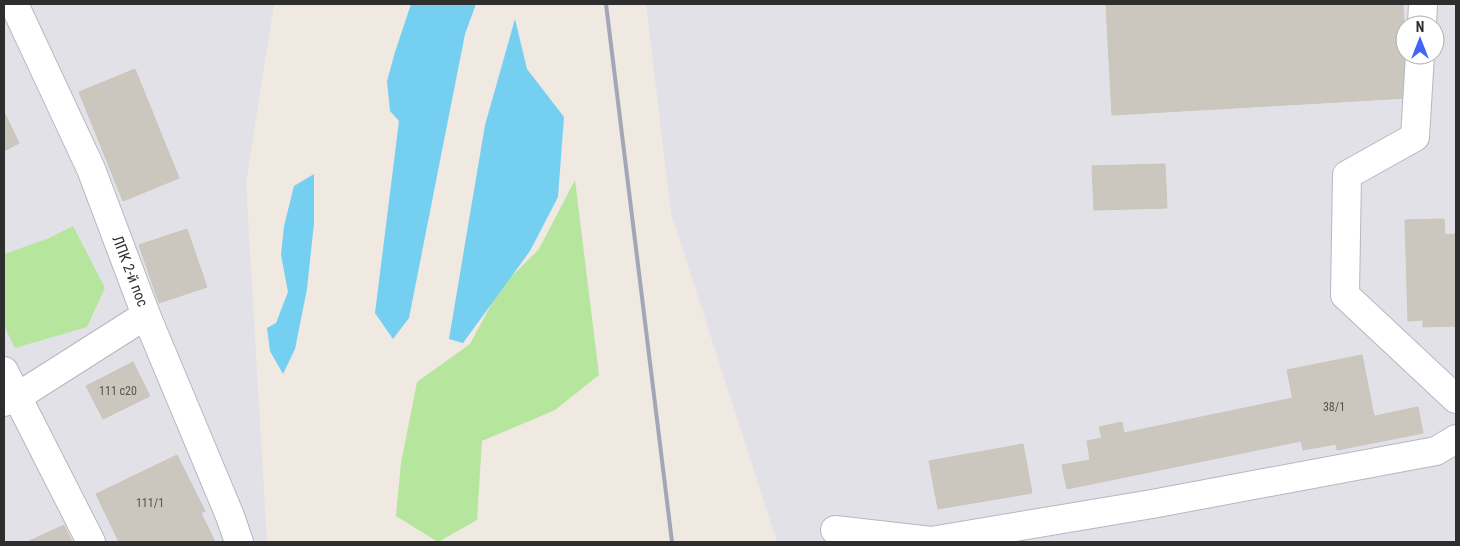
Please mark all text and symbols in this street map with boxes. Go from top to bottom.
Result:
north arrow [1395,15,1445,65]
text: N [1416,19,1424,35]
street label: ЛПК 2-й пос [108,233,152,309]
house number: 111 с20 [99,384,137,398]
house number: 38/1 [1323,400,1345,414]
house number: 111/1 [136,496,164,510]

